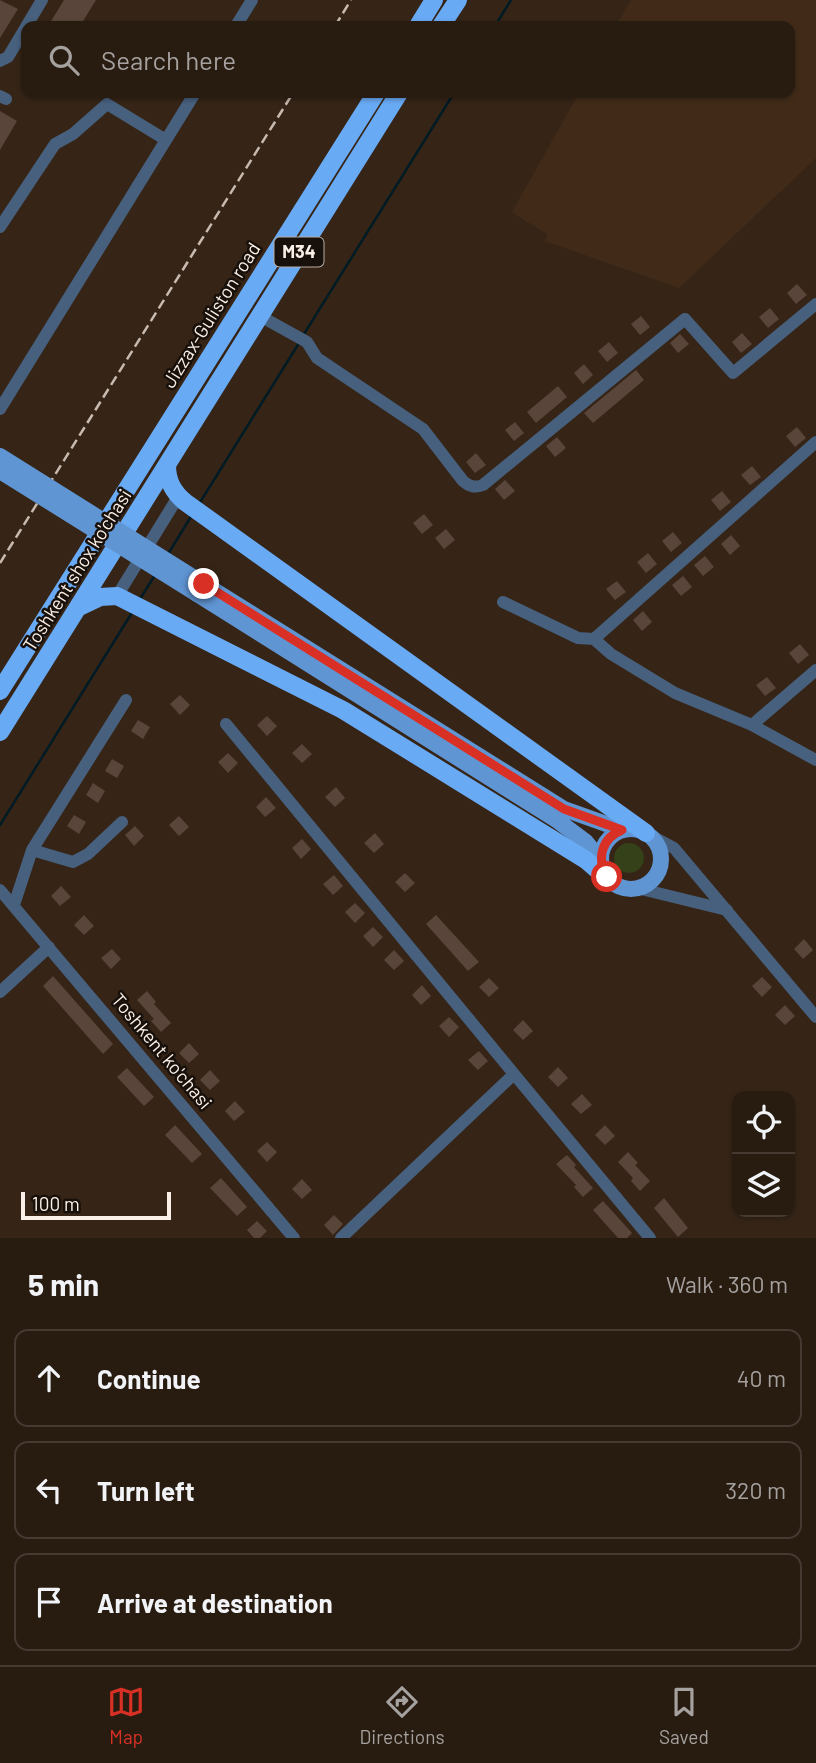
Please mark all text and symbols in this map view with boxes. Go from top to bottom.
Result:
search box [21,21,795,98]
icon: search [45,41,83,79]
text: Search here [101,44,236,75]
street label: Jizzax-Guliston road [157,238,265,392]
road number: M34 [274,238,324,266]
street label: Toshkent shox ko'chasi [17,485,136,655]
route end [188,568,219,599]
route start [591,861,622,892]
street label: Toshkent ko'chasi [107,988,218,1113]
map controls [732,1091,795,1217]
button: locate [732,1091,795,1154]
button: layers [732,1154,795,1217]
scale bar [21,1189,172,1221]
text: 100 m [32,1192,80,1215]
text: 5 min [28,1266,99,1302]
text: Walk · 360 m [666,1270,788,1298]
icon: ahead [30,1359,68,1397]
text: Continue [97,1363,201,1394]
text: 40 m [737,1364,786,1392]
icon: left [30,1471,68,1509]
text: Turn left [97,1475,195,1506]
text: 320 m [725,1476,786,1504]
icon: arrive [30,1583,68,1621]
text: Arrive at destination [97,1587,333,1618]
tab: Map [107,1683,145,1748]
tab: Directions [360,1683,445,1748]
tab: Saved [659,1683,709,1748]

